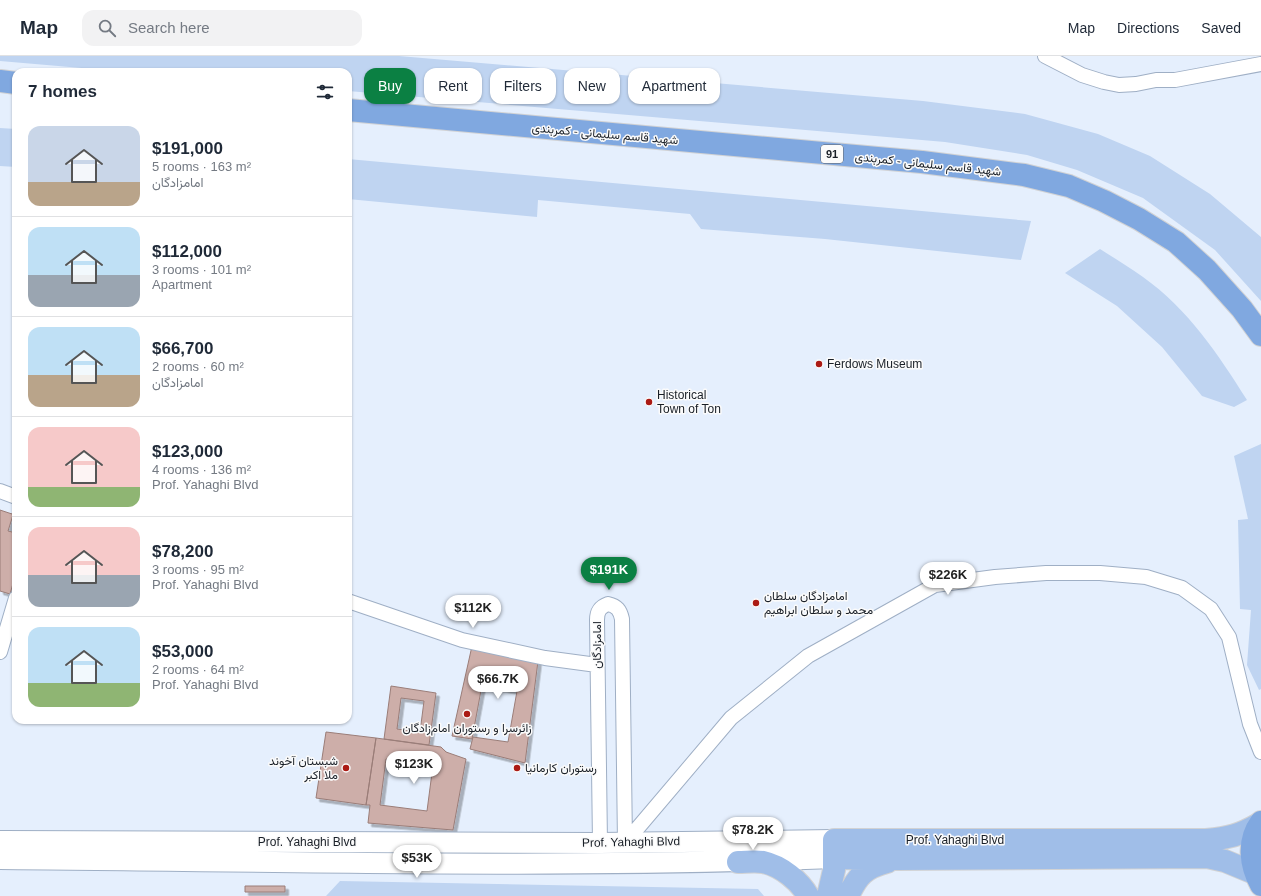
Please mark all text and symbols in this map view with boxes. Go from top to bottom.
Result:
search box [82,10,362,46]
text: Map [20,17,58,38]
icon: search [96,17,118,39]
text: Search here [128,19,210,36]
text: Map [1068,20,1095,36]
text: Directions [1117,20,1179,36]
text: Saved [1201,20,1241,36]
chip: Buy [364,68,416,104]
chip: Rent [424,68,482,104]
chip: Filters [490,68,556,104]
chip: New [564,68,620,104]
chip: Apartment [628,68,720,104]
icon: filters [314,81,336,103]
text: 7 homes [28,82,97,101]
street label: شهید قاسم سلیمانی - کمربندی [531,121,679,148]
text: $191,000 [152,139,223,158]
icon: home [60,142,108,190]
road number: 91 [821,145,843,163]
street label: شهید قاسم سلیمانی - کمربندی [854,149,1002,180]
text: 5 rooms · 163 m² [152,159,251,174]
text: امامزادگان [152,175,203,190]
text: $112,000 [152,242,222,261]
icon: home [60,243,108,291]
text: 3 rooms · 101 m² [152,262,251,277]
text: Apartment [152,277,212,292]
text: $66,700 [152,339,213,358]
icon: home [60,343,108,391]
place label: Ferdows Museum [827,357,922,371]
text: 2 rooms · 60 m² [152,359,244,374]
marker: Ferdows Museum [814,359,824,369]
text: امامزادگان [152,375,203,390]
place label: Historical Town of Ton [657,388,721,416]
marker: Historical Town of Ton [644,397,654,407]
text: $123,000 [152,442,223,461]
icon: home [60,443,108,491]
text: 4 rooms · 136 m² [152,462,251,477]
text: Prof. Yahaghi Blvd [152,477,258,492]
text: $78,200 [152,542,213,561]
icon: home [60,543,108,591]
pin: $191K [581,557,637,591]
text: 3 rooms · 95 m² [152,562,244,577]
text: $191K [590,562,628,577]
pin: $226K [920,562,976,596]
text: $226K [929,567,967,582]
text: Prof. Yahaghi Blvd [152,577,258,592]
place label: امامزادگان سلطان محمد و سلطان ابراهیم [764,589,873,618]
pin: $112K [445,595,501,629]
marker: امامزادگان سلطان محمد و سلطان ابراهیم [751,598,761,608]
text: $112K [454,600,492,615]
street label: امامزادگان [590,621,605,669]
text: $53,000 [152,642,213,661]
icon: home [60,643,108,691]
text: 2 rooms · 64 m² [152,662,244,677]
pin: $66.7K [465,666,531,700]
text: $66.7K [477,671,519,686]
text: Prof. Yahaghi Blvd [152,677,258,692]
marker: زائرسرا و رستوران امام‌زادگان [462,709,472,719]
place label: زائرسرا و رستوران امام‌زادگان [402,721,532,736]
pin: $123K [386,751,442,785]
place label: شبستان آخوند ملا اکبر [269,754,338,783]
text: $123K [395,756,433,771]
place label: رستوران کارمانیا [525,761,597,776]
marker: شبستان آخوند ملا اکبر [341,763,351,773]
marker: رستوران کارمانیا [512,763,522,773]
pin: $78.2K [720,817,786,851]
text: $78.2K [732,822,774,837]
street label: Prof. Yahaghi Blvd [906,833,1004,847]
street label: Prof. Yahaghi Blvd [582,834,680,850]
street label: Prof. Yahaghi Blvd [258,835,356,849]
pin: $53K [393,845,441,879]
text: $53K [401,850,433,865]

